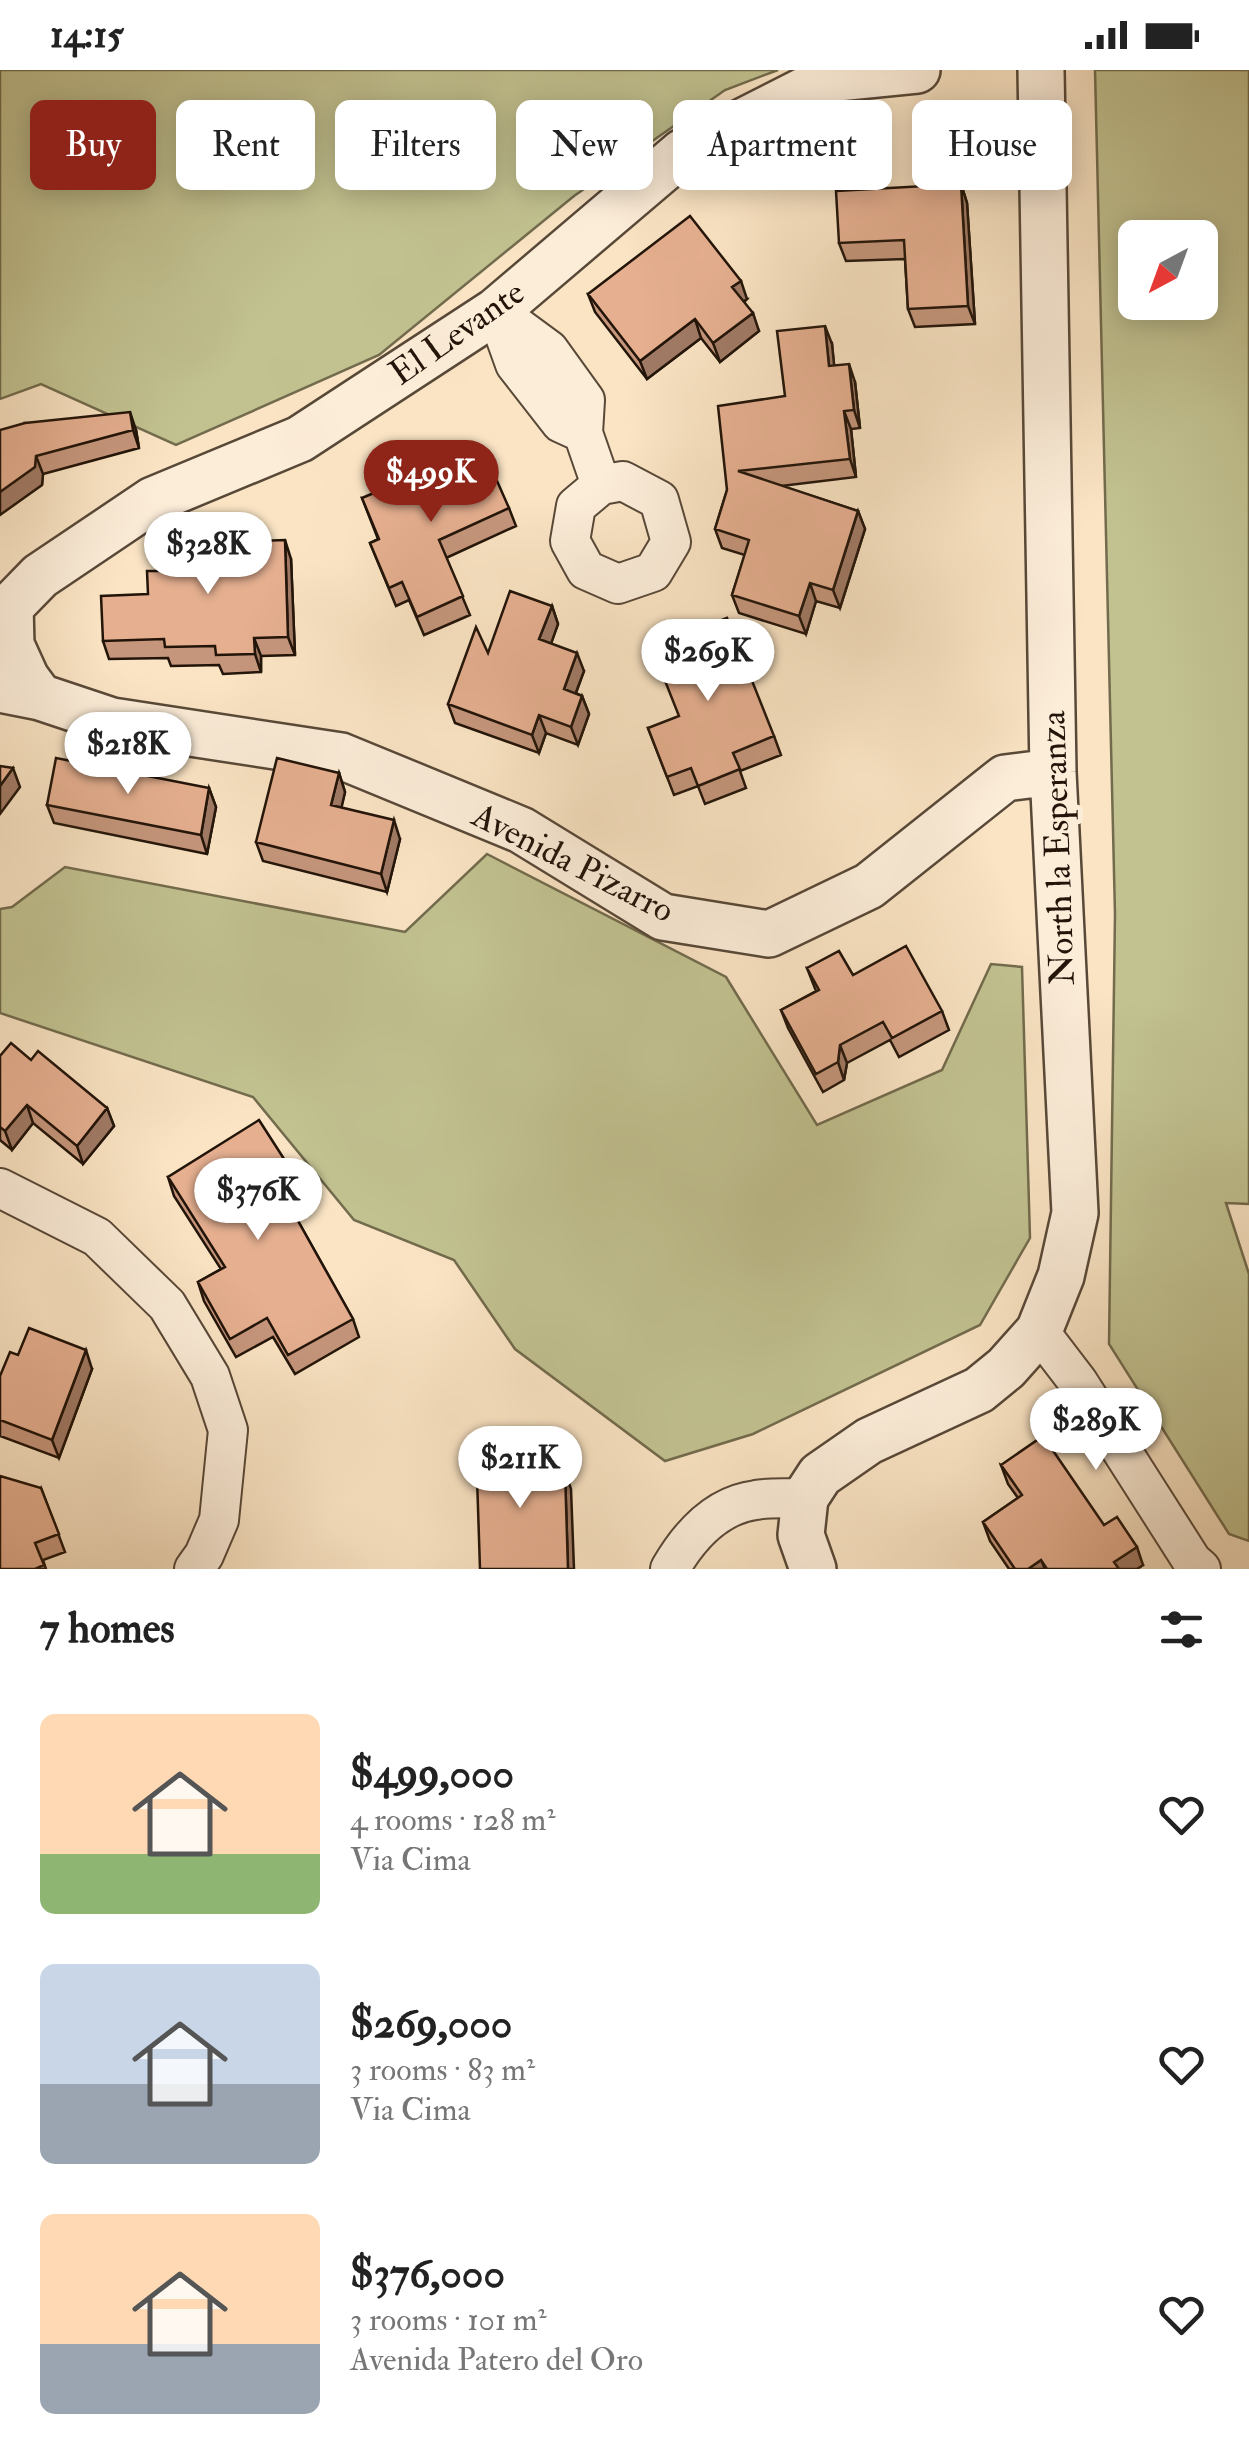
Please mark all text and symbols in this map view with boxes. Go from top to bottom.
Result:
text: 14:15 [50,11,124,59]
chip: Buy [30,100,156,190]
chip: Rent [176,100,315,190]
chip: Filters [335,100,496,190]
chip: New [516,100,653,190]
chip: Apartment [673,100,892,190]
chip: House [912,100,1072,190]
north arrow [1118,220,1218,320]
map controls [1118,220,1218,320]
street label: El Levante [381,271,533,395]
pin: $499K [361,440,501,525]
text: $499K [386,452,476,492]
pin: $328K [138,512,278,597]
text: $328K [166,524,250,564]
pin: $269K [638,619,778,704]
text: $269K [663,631,753,671]
street label: North la Esperanza [1031,709,1085,986]
pin: $218K [58,712,198,797]
text: $218K [86,724,170,764]
street label: Avenida Pizarro [464,793,681,933]
pin: $376K [188,1158,328,1243]
text: $376K [216,1170,300,1210]
pin: $289K [1026,1388,1166,1473]
text: $289K [1052,1400,1140,1440]
pin: $211K [450,1426,590,1511]
text: $211K [480,1438,560,1478]
icon: filters [1154,1602,1209,1657]
text: 7 homes [40,1603,175,1655]
text: $499,000 [350,1748,514,1800]
icon: home [120,1754,240,1874]
icon: heart [1154,1787,1209,1842]
text: 4 rooms · 128 m² [350,1800,555,1840]
text: Via Cima [350,1840,471,1880]
text: $269,000 [350,1998,512,2050]
icon: home [120,2004,240,2124]
icon: heart [1154,2037,1209,2092]
text: 3 rooms · 83 m² [350,2050,535,2090]
text: Via Cima [350,2090,471,2130]
text: $376,000 [350,2248,505,2300]
icon: home [120,2254,240,2374]
icon: heart [1154,2287,1209,2342]
text: 3 rooms · 101 m² [350,2300,547,2340]
text: Avenida Patero del Oro [350,2340,643,2380]

